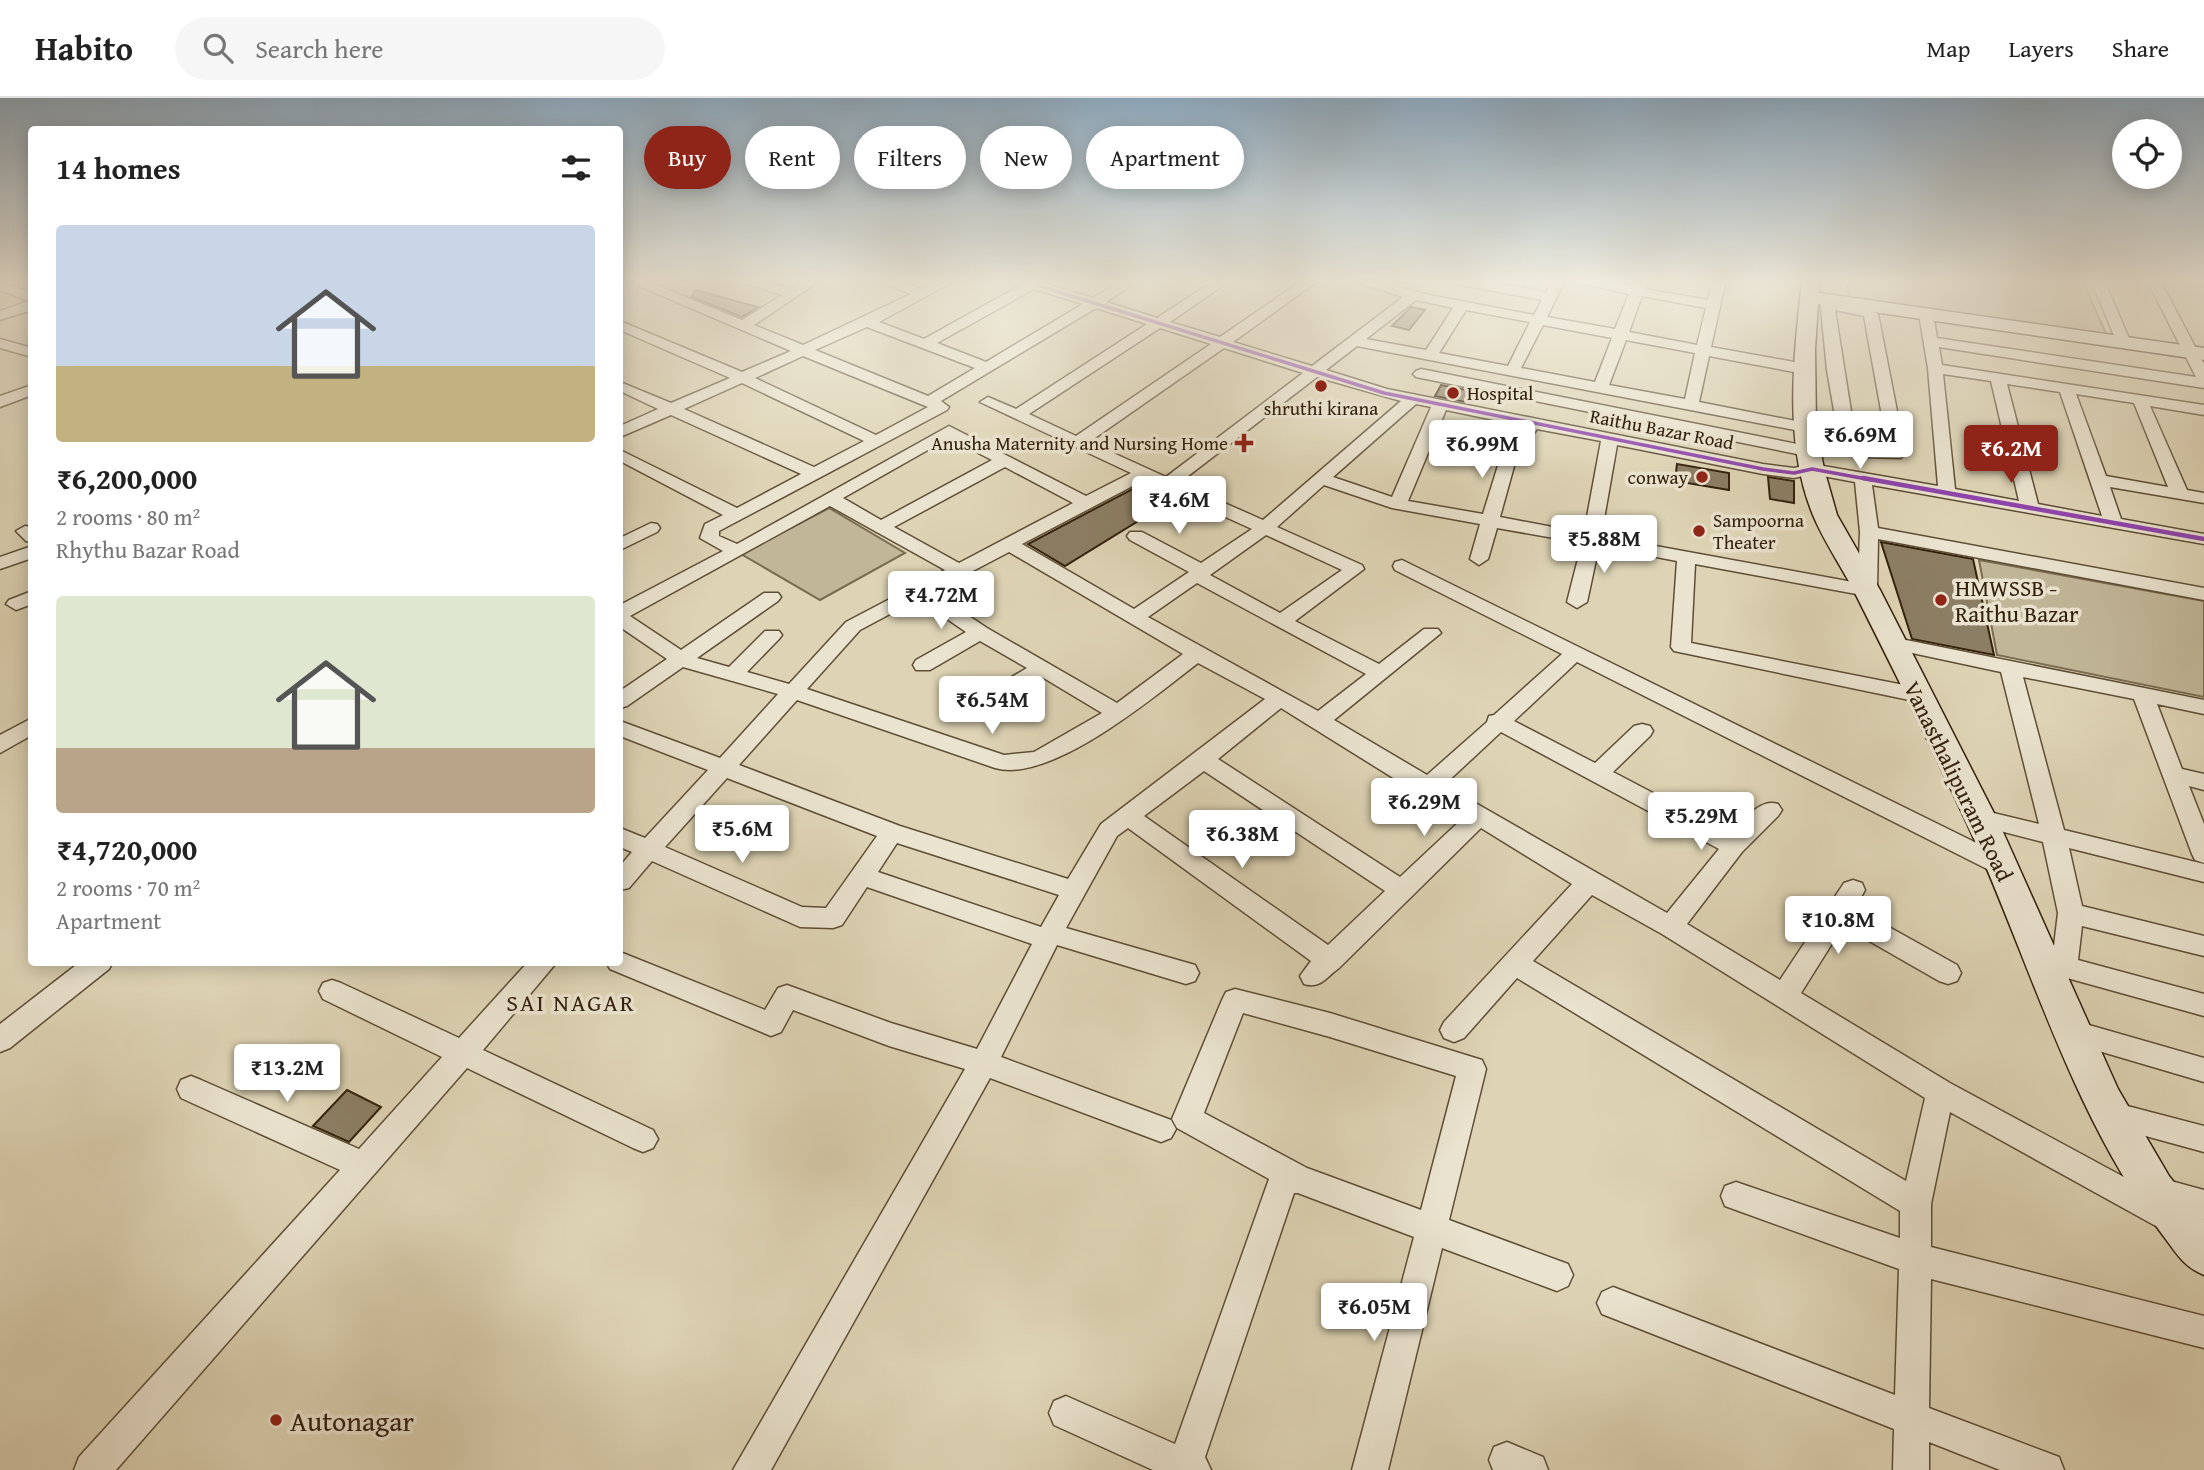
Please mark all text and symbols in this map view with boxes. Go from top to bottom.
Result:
search box [175,17,665,80]
text: Habito [35,24,133,72]
icon: search [199,29,237,67]
text: Search here [255,29,383,68]
text: Map [1927,31,1970,66]
text: Layers [2008,31,2074,66]
text: Share [2112,31,2169,66]
map controls [2112,119,2182,189]
button: locate [2112,119,2182,189]
chip: Buy [644,126,731,189]
chip: Rent [745,126,840,189]
chip: Filters [854,126,966,189]
chip: New [980,126,1072,189]
chip: Apartment [1086,126,1244,189]
text: 14 homes [56,146,181,190]
icon: filters [557,149,595,187]
icon: home [263,271,389,397]
marker: shruthi kirana [1313,378,1329,394]
place label: Hospital [1467,379,1533,407]
marker: Hospital [1445,385,1461,401]
place label: shruthi kirana [1264,394,1378,422]
street label: Raithu Bazar Road [1588,401,1737,457]
pin: ₹6.69M [1803,412,1917,471]
text: ₹6.69M [1823,417,1897,450]
pin: ₹6.99M [1425,420,1539,480]
text: ₹6.99M [1445,426,1519,459]
pin: ₹6.2M [1962,426,2060,485]
place label: Anusha Maternity and Nursing Home [931,429,1228,457]
text: ₹6.2M [1980,431,2042,464]
marker: Anusha Maternity and Nursing Home [1234,433,1254,453]
text: ₹6,200,000 [56,456,197,500]
place label: conway [1628,463,1689,491]
marker: conway [1694,469,1710,485]
pin: ₹4.6M [1130,476,1228,536]
text: ₹4.6M [1148,482,1210,515]
text: 2 rooms · 80 m² [56,500,200,533]
place label: Sampoorna Theater [1713,506,1804,556]
pin: ₹5.88M [1547,516,1661,575]
text: ₹5.88M [1567,521,1641,554]
marker: Sampoorna Theater [1691,523,1707,539]
text: Rhythu Bazar Road [56,533,240,566]
place label: HMWSSB - Raithu Bazar [1955,571,2079,630]
pin: ₹4.72M [884,572,998,631]
text: ₹4.72M [904,577,978,610]
marker: HMWSSB - Raithu Bazar [1933,592,1949,608]
icon: home [263,642,389,768]
street label: Vanasthalipuram Road [1896,675,2022,887]
pin: ₹6.54M [935,676,1049,736]
text: ₹6.54M [955,682,1029,715]
pin: ₹6.29M [1367,778,1481,838]
text: ₹6.29M [1387,784,1461,817]
pin: ₹5.29M [1644,792,1758,852]
text: ₹5.29M [1664,798,1738,831]
pin: ₹5.6M [693,806,791,865]
pin: ₹6.38M [1185,810,1299,870]
text: ₹5.6M [711,811,773,844]
text: ₹6.38M [1205,816,1279,849]
text: ₹4,720,000 [56,827,197,871]
text: 2 rooms · 70 m² [56,871,200,904]
pin: ₹10.8M [1781,896,1895,956]
text: ₹10.8M [1801,902,1875,935]
text: Apartment [56,904,161,937]
district label: SAI NAGAR [506,985,636,1020]
pin: ₹13.2M [230,1044,344,1104]
text: ₹13.2M [250,1050,324,1083]
pin: ₹6.05M [1317,1284,1431,1343]
text: ₹6.05M [1337,1289,1411,1322]
place label: Autonagar [290,1400,414,1441]
marker: Autonagar [268,1412,284,1428]

